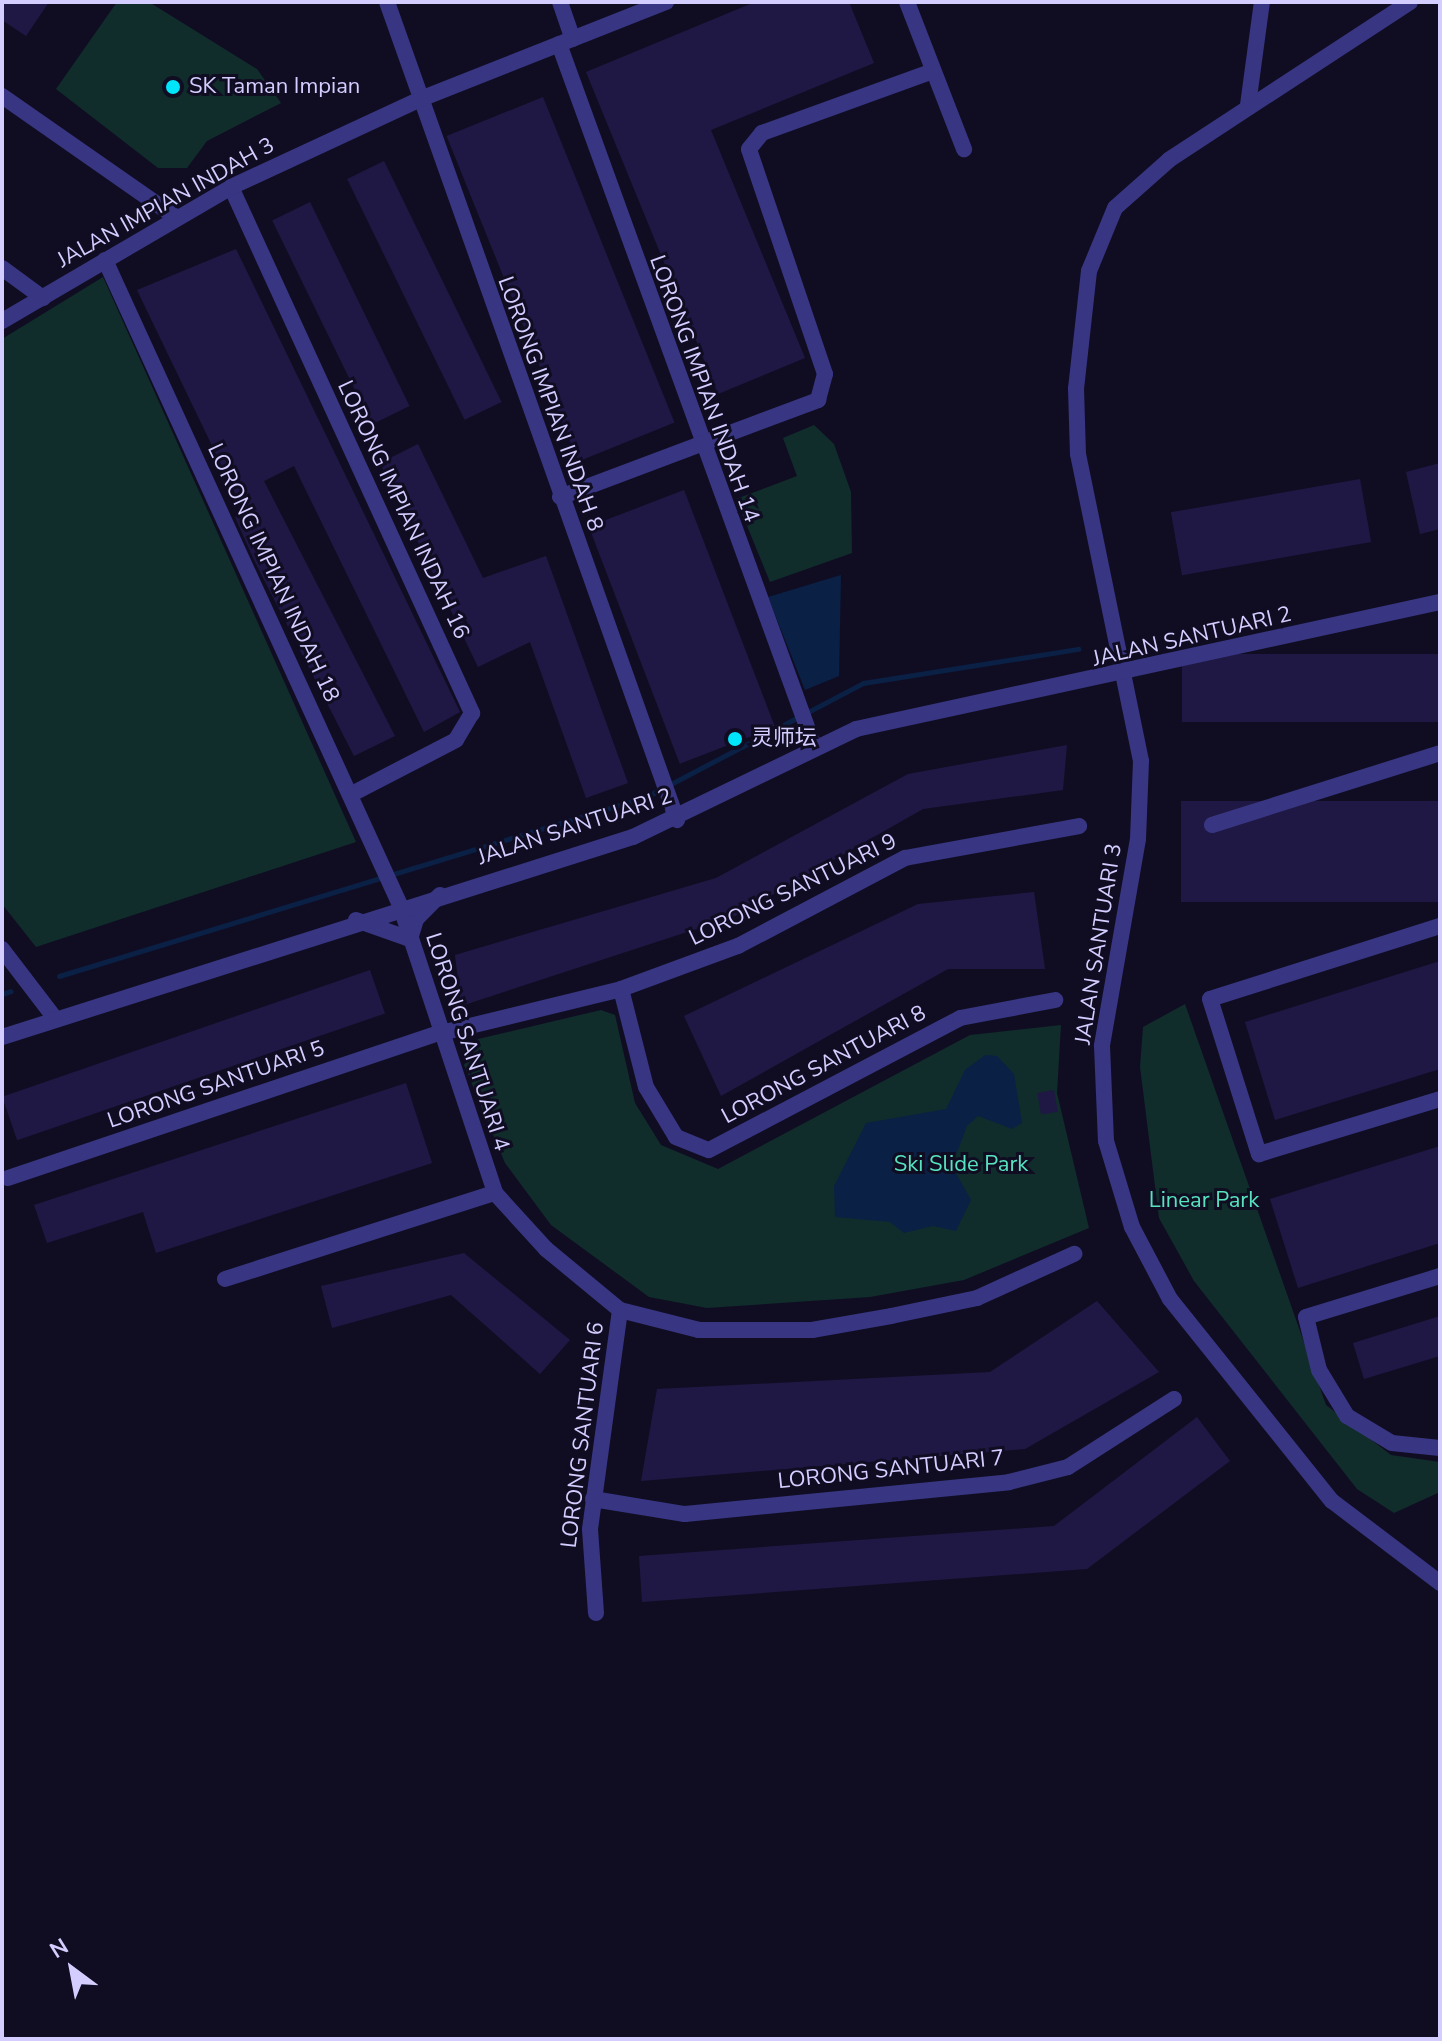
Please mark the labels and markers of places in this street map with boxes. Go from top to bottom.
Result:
place label: SK Taman Impian [189,74,360,100]
marker: SK Taman Impian [164,78,182,96]
place label: 灵师坛 [751,726,817,752]
marker: 灵师坛 [726,730,744,748]

